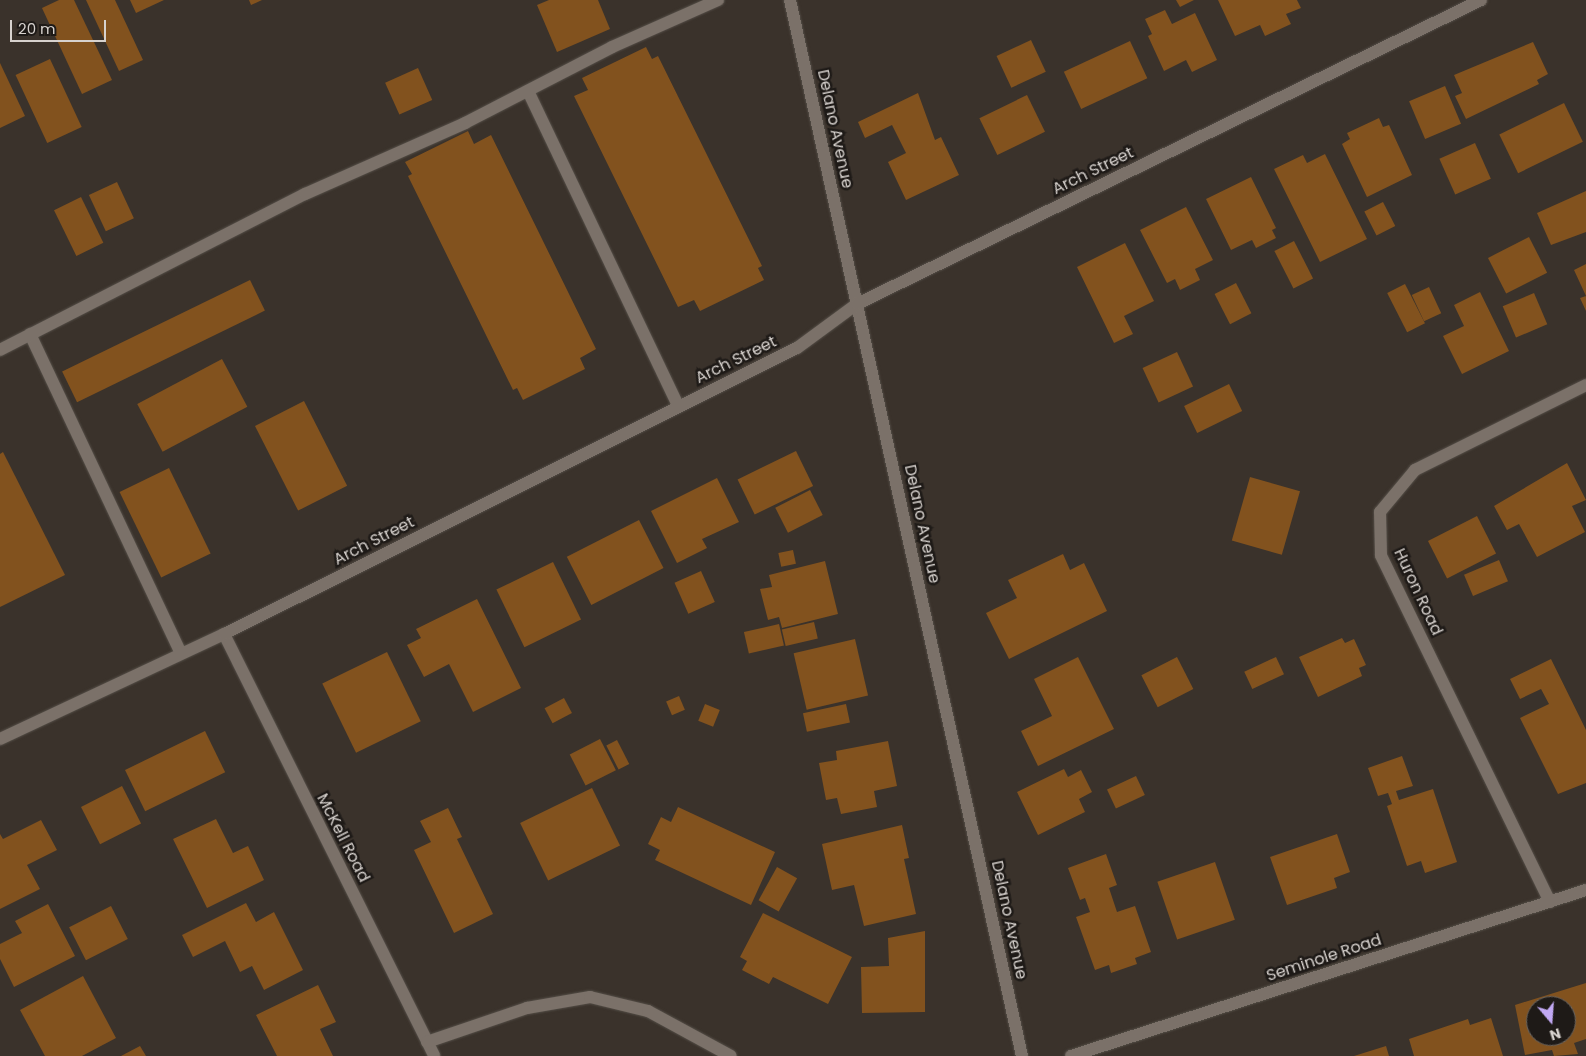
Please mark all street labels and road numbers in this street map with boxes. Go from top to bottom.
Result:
street label: Delano Avenue [813,68,857,190]
street label: Arch Street [1049,143,1137,199]
street label: Arch Street [692,332,780,388]
street label: Delano Avenue [900,463,944,585]
street label: Arch Street [331,513,417,569]
street label: Huron Road [1390,546,1446,638]
street label: McKell Road [312,791,374,885]
street label: Delano Avenue [987,859,1031,981]
street label: Seminole Road [1264,930,1384,986]

